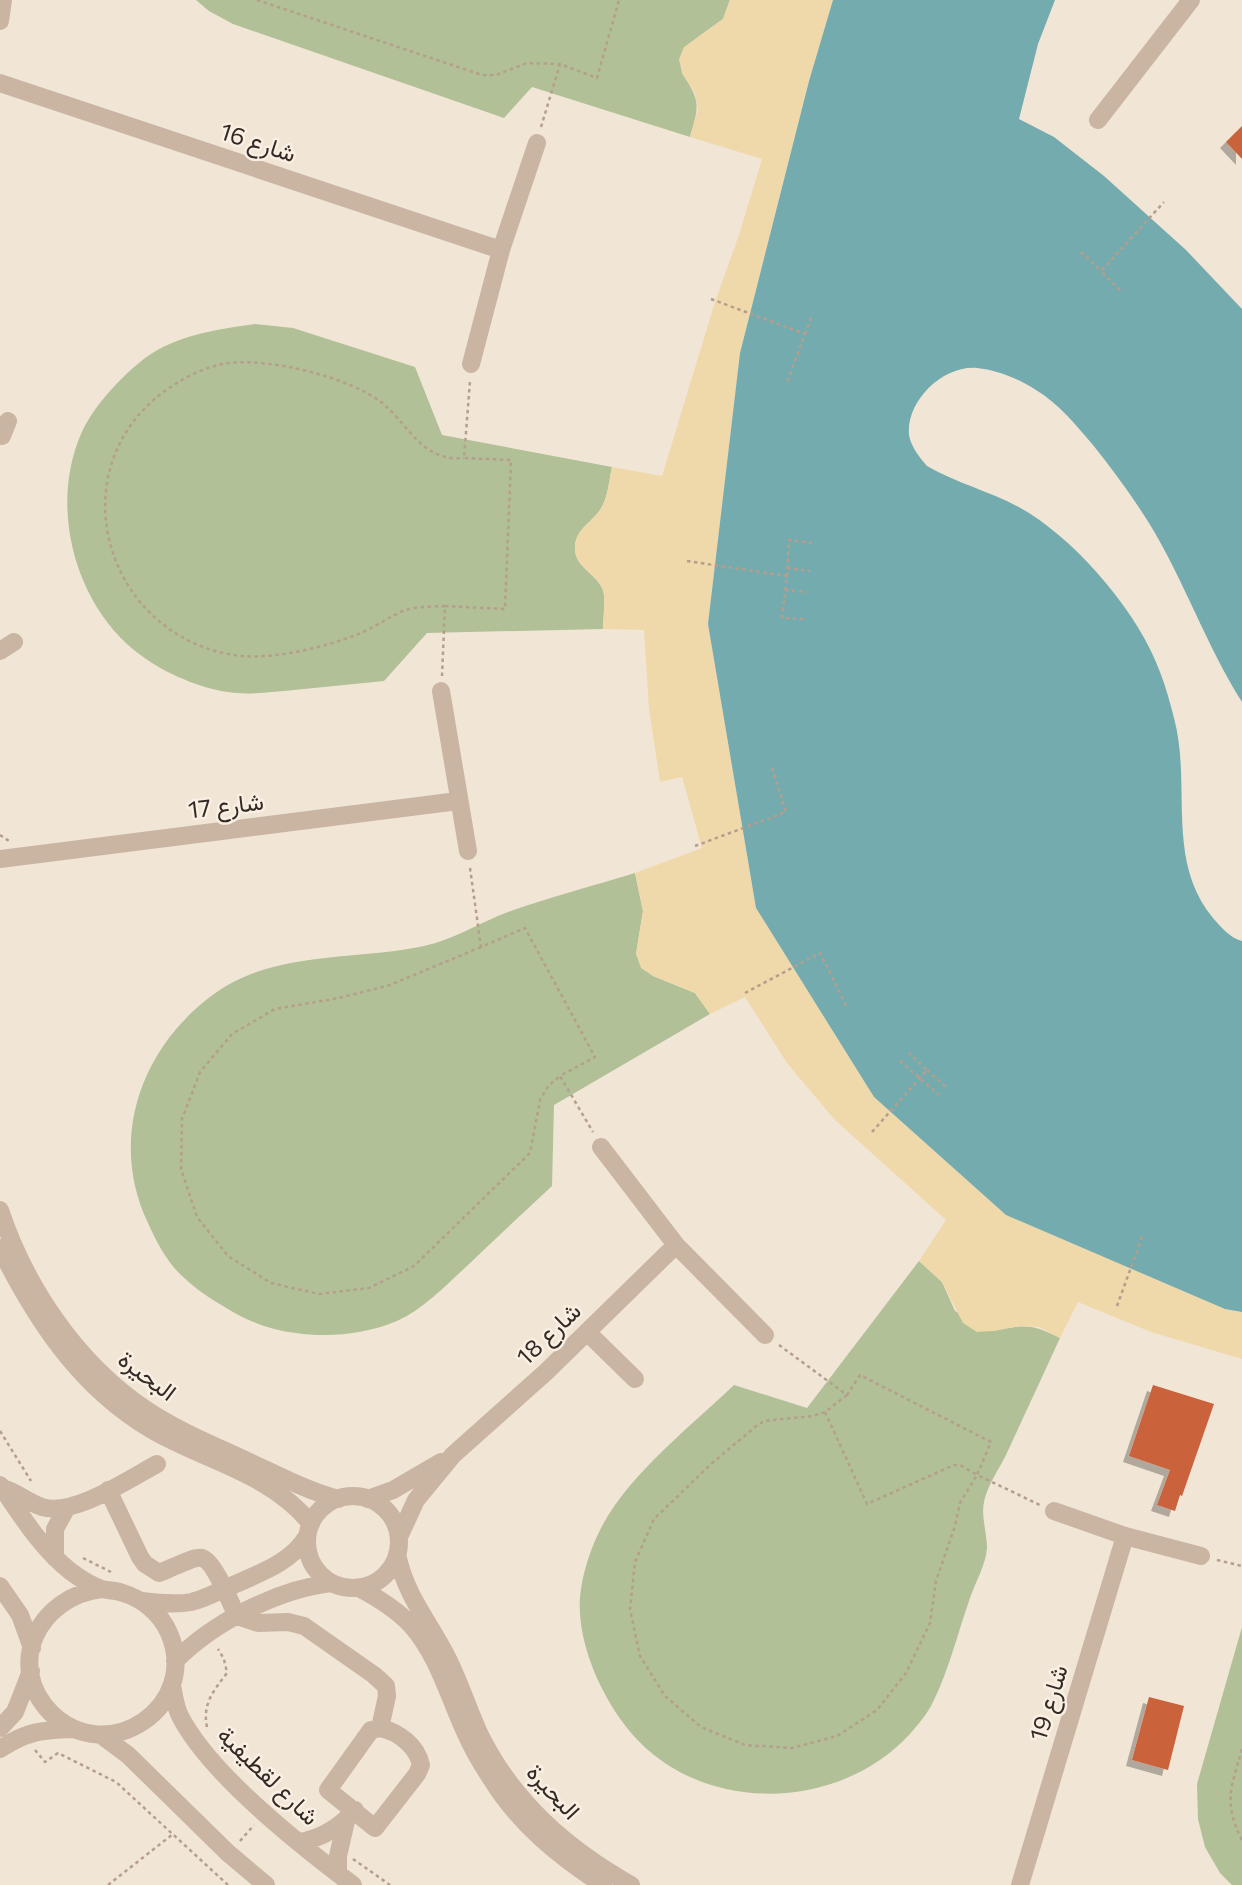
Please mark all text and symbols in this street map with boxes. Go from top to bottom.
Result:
street label: شارع 16 [216,116,300,170]
street label: شارع 17 [186,785,266,827]
street label: شارع 18 [510,1295,588,1373]
street label: البحيرة [112,1344,183,1408]
street label: شارع 19 [1022,1661,1076,1745]
street label: شارع لقطيفية [210,1719,326,1833]
street label: البحيرة [520,1757,587,1826]

